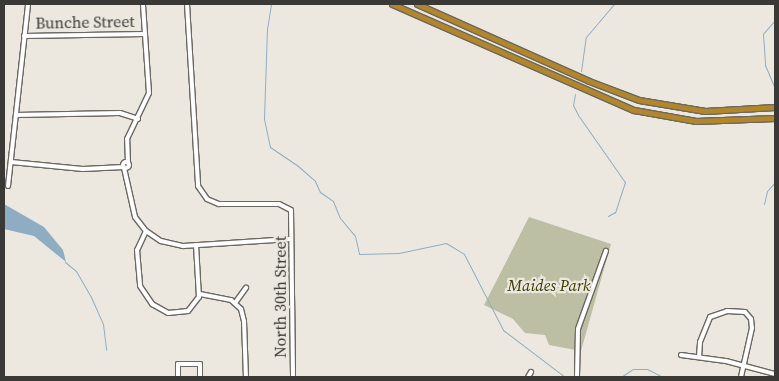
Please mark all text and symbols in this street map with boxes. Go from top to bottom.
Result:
street label: Bunche Street [35,12,135,32]
street label: North 30th Street [270,236,290,358]
park label: Maides Park [508,275,590,295]

